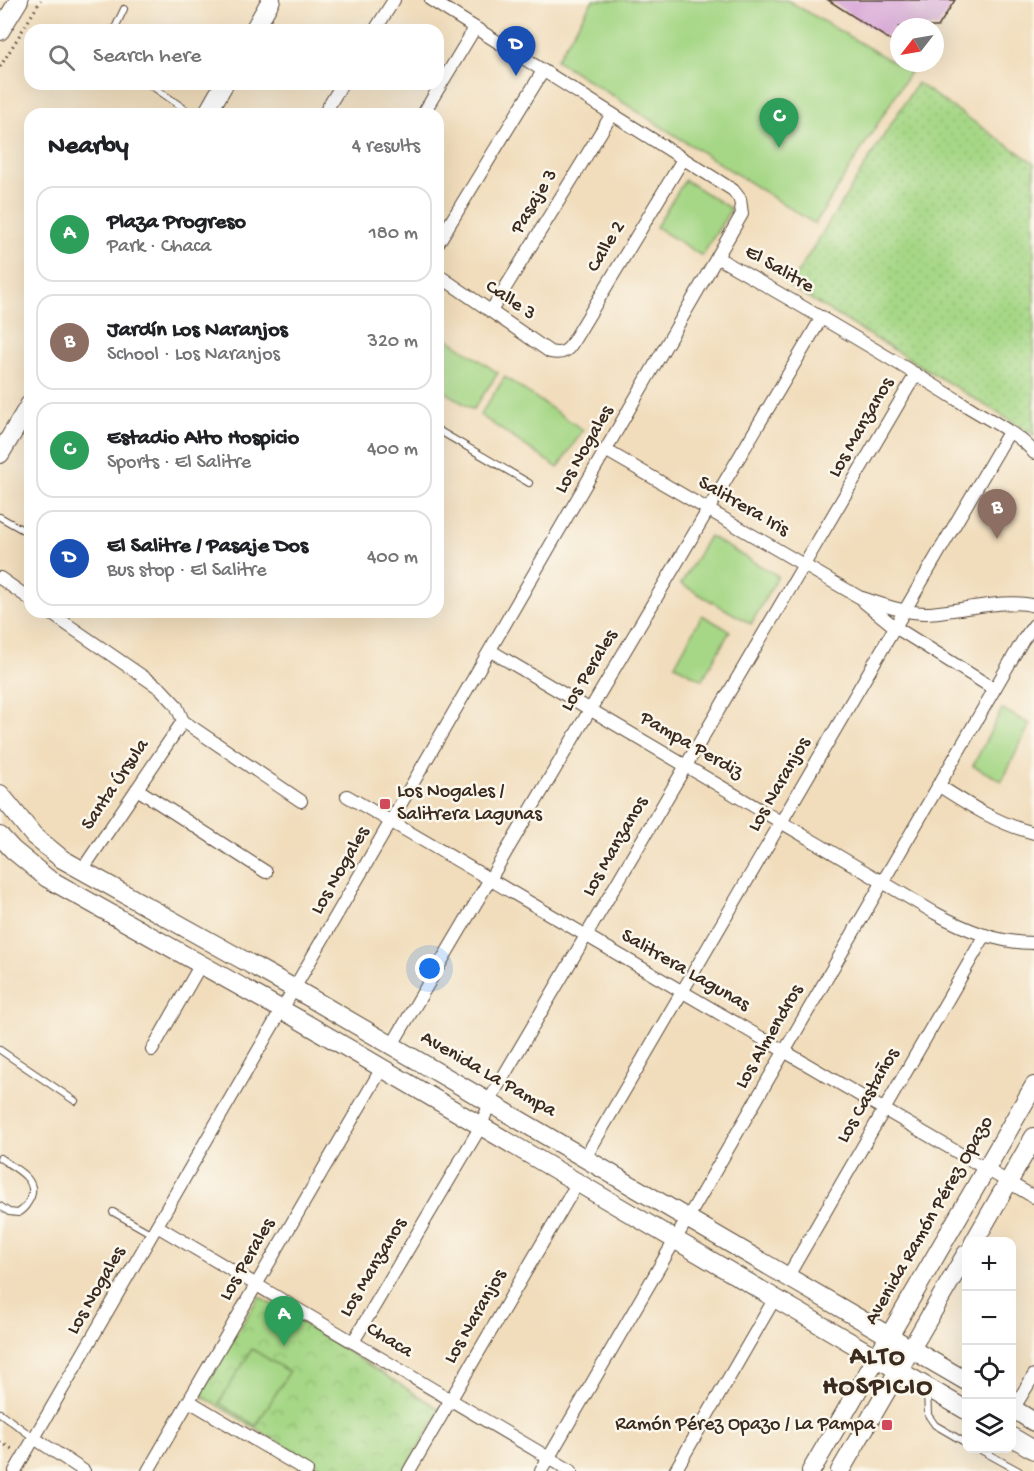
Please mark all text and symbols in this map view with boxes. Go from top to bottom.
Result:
north arrow [890,18,944,72]
search box [24,24,444,90]
pin: D [496,26,536,76]
icon: search [45,41,78,74]
text: Search here [93,44,201,70]
pin: C [760,98,798,148]
text: Nearby [48,132,129,163]
text: 4 results [352,136,420,159]
street label: Pasaje 3 [506,165,563,240]
text: Plaza Progreso [107,210,246,236]
street label: Calle 2 [583,217,631,277]
text: A [64,223,75,246]
text: 180 m [369,223,418,246]
text: Park · Chaca [107,236,211,259]
street label: El Salitre [740,241,818,299]
street label: Calle 3 [480,276,540,326]
text: Jardín Los Naranjos [107,318,288,344]
text: B [64,331,75,354]
text: 320 m [368,331,418,354]
text: School · Los Naranjos [107,344,280,367]
street label: Los Manzanos [824,373,900,482]
street label: Los Nogales [551,401,620,498]
text: Estadio Alto Hospicio [107,426,299,452]
text: C [64,439,75,462]
text: 400 m [367,439,418,462]
text: Sports · El Salitre [107,452,251,475]
street label: Salitrera Iris [693,472,793,543]
pin: B [978,490,1016,539]
text: El Salitre / Pasaje Dos [107,534,308,560]
text: D [63,547,76,570]
text: 400 m [367,547,418,570]
text: Bus stop · El Salitre [107,560,267,583]
street label: Los Perales [557,625,624,716]
street label: Pampa Perdiz [634,707,748,785]
street label: Los Naranjos [744,733,817,836]
street label: Santa Úrsula [76,734,155,835]
place label: Los Nogales / Salitrera Lagunas [397,781,542,827]
street label: Los Manzanos [578,792,654,901]
marker: Los Nogales / Salitrera Lagunas [378,797,392,811]
street label: Los Nogales [307,822,376,919]
street label: Salitrera Lagunas [617,925,754,1017]
your location [415,954,444,983]
street label: Los Almendros [731,980,809,1093]
street label: Avenida La Pampa [416,1027,561,1124]
street label: Los Castaños [833,1044,906,1147]
street label: Avenida Ramón Pérez Opazo [861,1113,999,1329]
street label: Los Perales [215,1214,281,1305]
street label: Los Manzanos [335,1214,413,1322]
map controls [962,1237,1016,1453]
button: + [962,1237,1016,1291]
street label: Los Nogales [63,1242,132,1339]
street label: Los Naranjos [440,1265,513,1368]
button: − [962,1291,1016,1345]
pin: A [264,1296,304,1346]
street label: Chaca [361,1318,417,1364]
district label: ALTO HOSPICIO [822,1343,934,1404]
button: locate [962,1345,1016,1399]
button: layers [962,1399,1016,1453]
place label: Ramón Pérez Opazo / La Pampa [615,1414,876,1437]
marker: Ramón Pérez Opazo / La Pampa [880,1418,894,1432]

